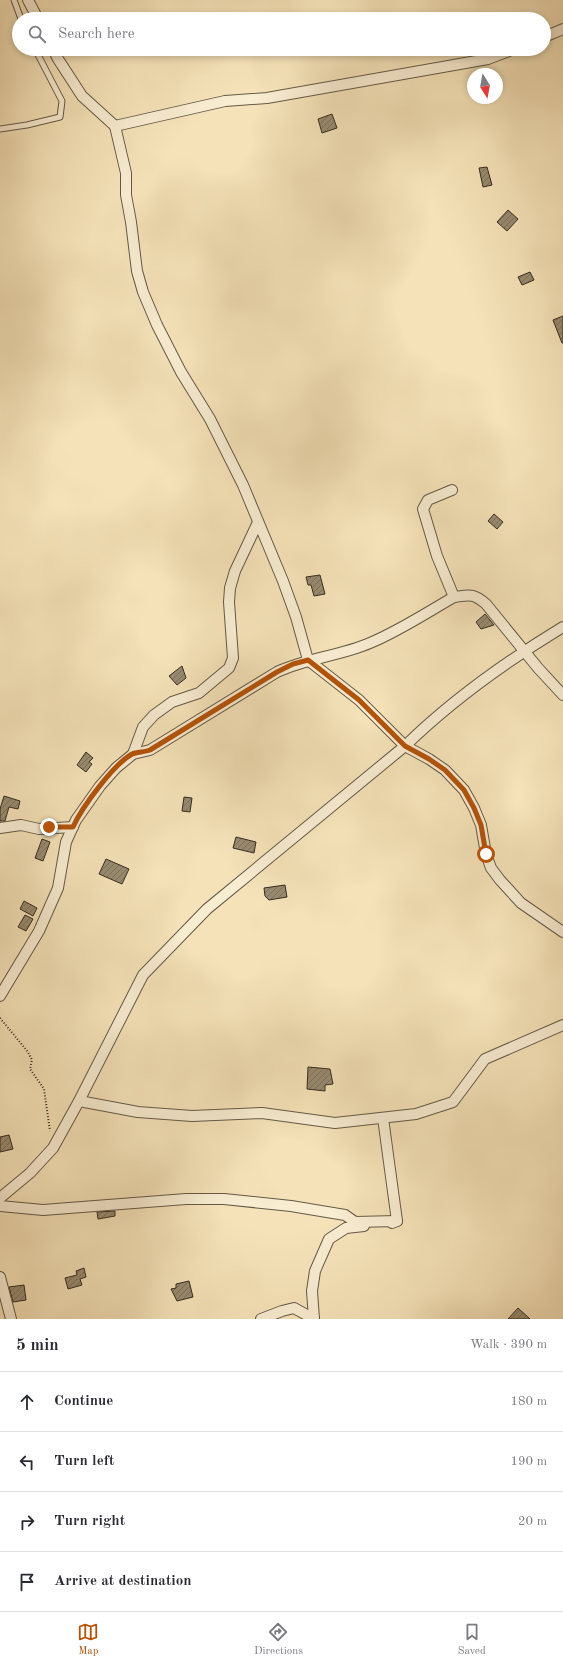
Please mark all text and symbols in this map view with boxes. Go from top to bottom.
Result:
search box [12,12,551,56]
icon: search [26,23,48,45]
text: Search here [58,27,135,42]
north arrow [467,68,503,104]
route end [40,818,58,836]
route start [477,845,495,863]
text: 5 min [16,1337,59,1354]
text: Walk · 390 m [470,1338,547,1351]
icon: ahead [16,1391,38,1413]
text: Continue [54,1394,113,1409]
text: 180 m [510,1395,547,1408]
icon: left [16,1451,38,1473]
text: Turn left [54,1454,114,1469]
text: 190 m [510,1455,547,1468]
icon: right [16,1511,38,1533]
text: Turn right [54,1514,125,1529]
text: 20 m [518,1515,547,1528]
icon: arrive [16,1571,38,1593]
text: Arrive at destination [54,1574,192,1589]
tab: Map [77,1621,99,1659]
tab: Directions [254,1621,303,1659]
tab: Saved [458,1621,486,1659]

